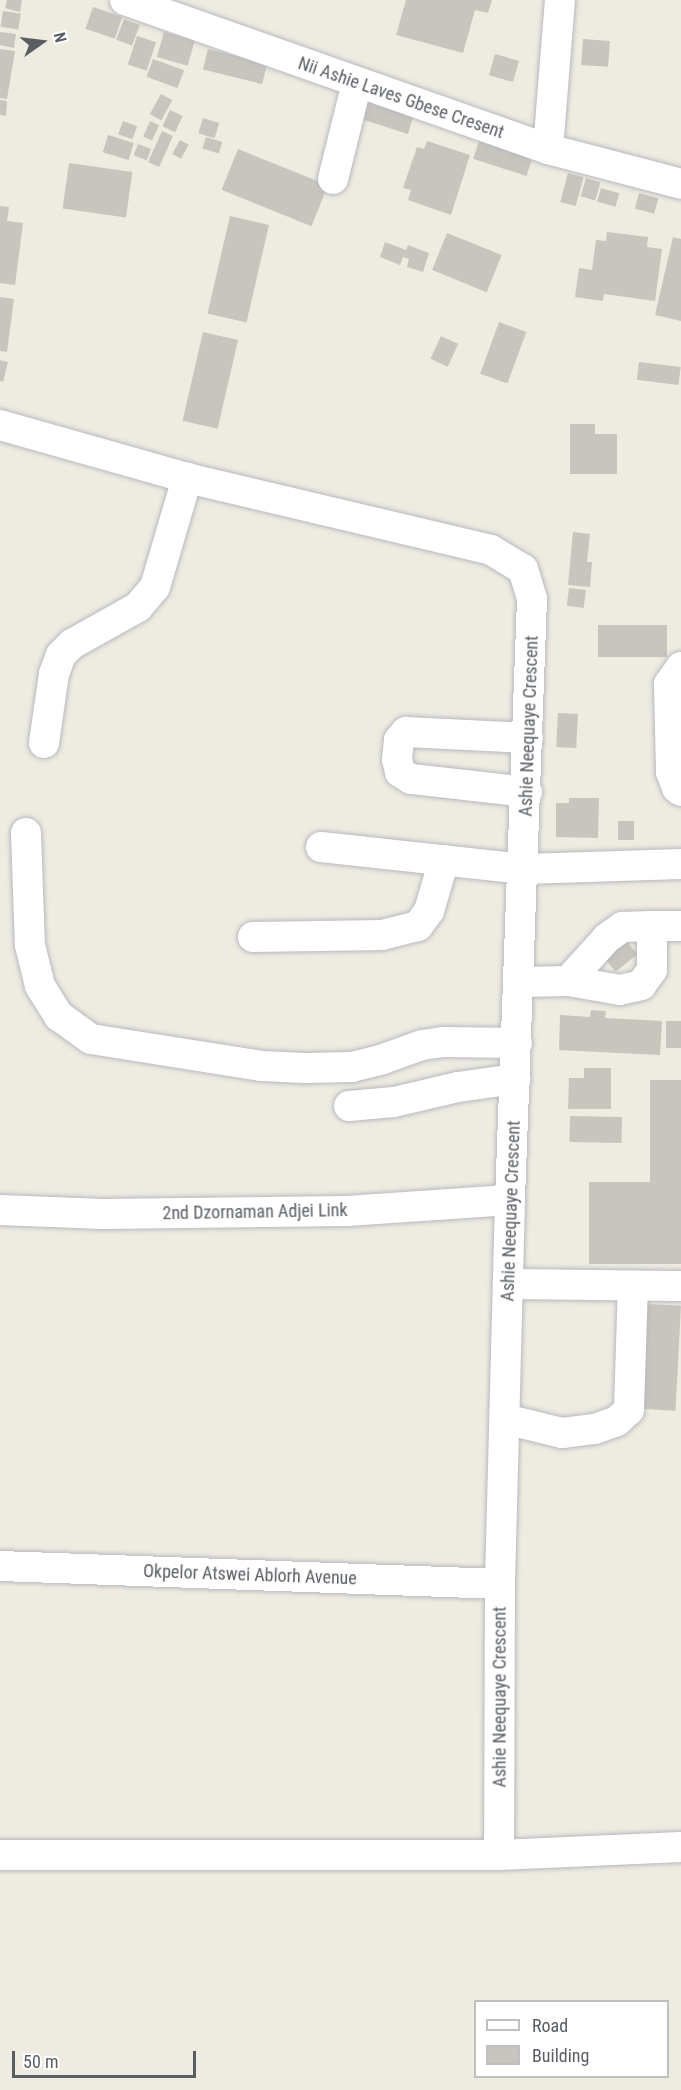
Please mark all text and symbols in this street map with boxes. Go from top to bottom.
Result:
north arrow [12,12,72,72]
text: N [50,30,70,45]
street label: Nii Ashie Laves Gbese Cresent [295,53,507,143]
street label: Ashie Neequaye Crescent [515,635,543,817]
street label: Ashie Neequaye Crescent [497,1120,525,1302]
street label: 2nd Dzornaman Adjei Link [162,1200,348,1224]
street label: Okpelor Atswei Ablorh Avenue [143,1560,357,1590]
street label: Ashie Neequaye Crescent [489,1606,511,1788]
legend [474,2000,669,2078]
text: Road [532,2015,568,2036]
scale bar [15,2039,200,2077]
text: Building [532,2045,589,2066]
text: 50 m [23,2051,58,2072]

